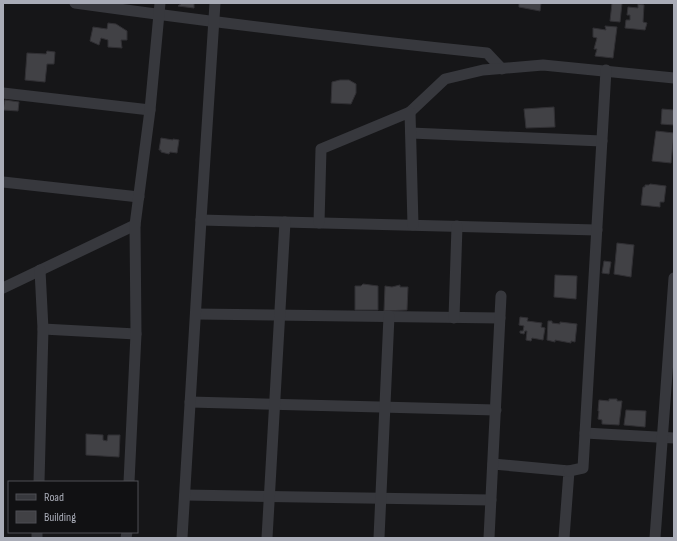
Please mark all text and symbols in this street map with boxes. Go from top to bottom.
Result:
legend [8,481,138,533]
text: Road [44,490,64,505]
text: Building [44,510,76,525]

